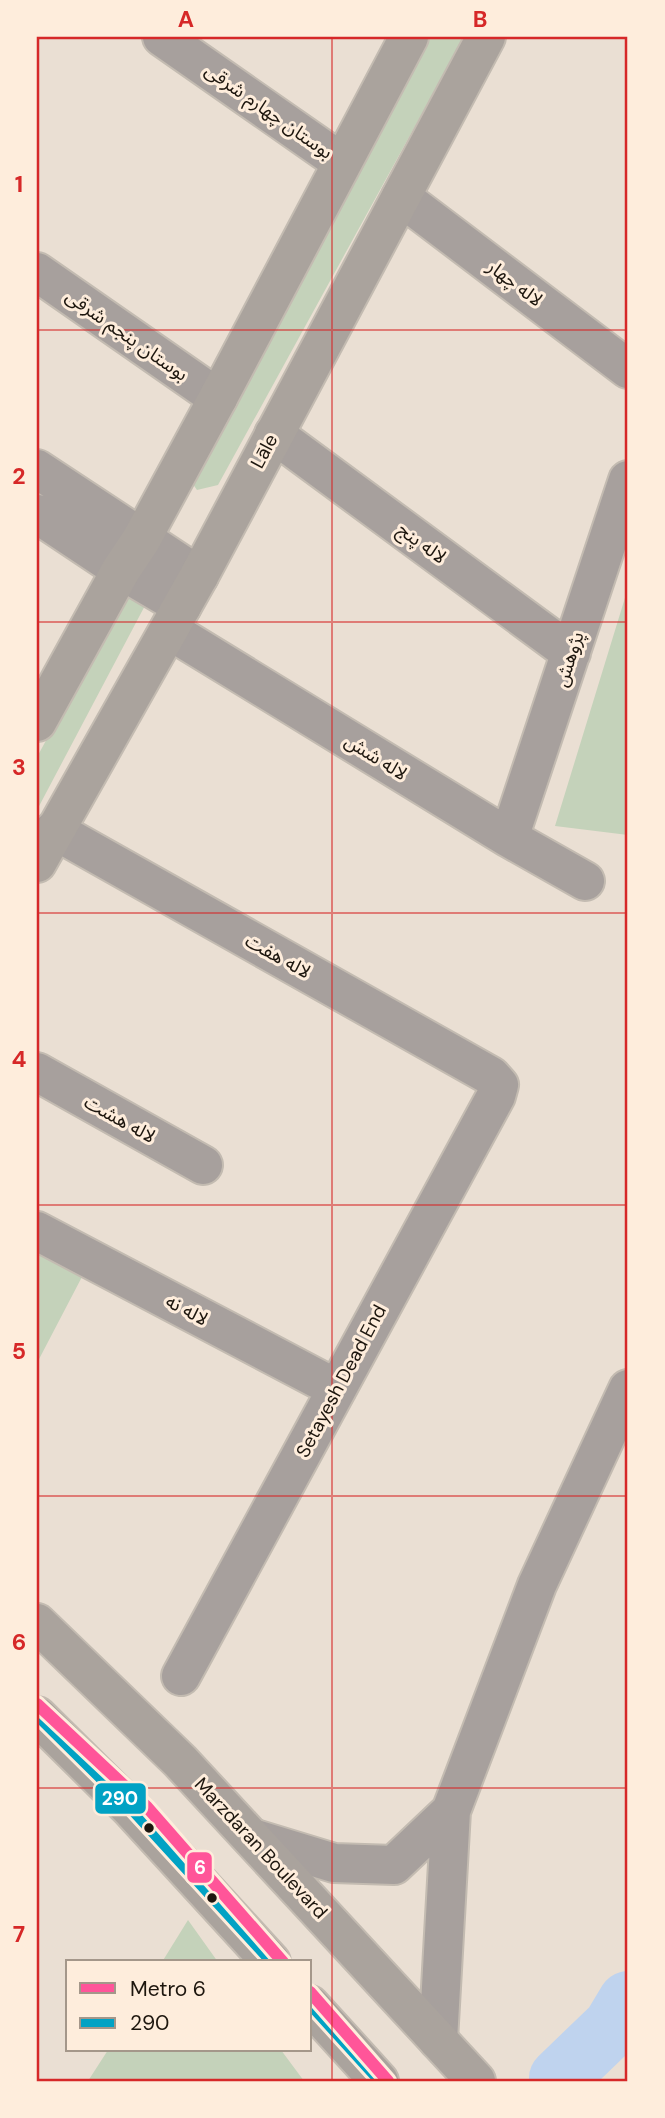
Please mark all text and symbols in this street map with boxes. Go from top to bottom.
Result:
text: A [178,4,194,34]
text: B [473,4,487,34]
street label: بوستان چهارم شرقی [199,58,338,166]
text: 1 [15,169,23,199]
street label: لاله چهار [481,253,548,312]
street label: بوستان پنجم شرقی [60,283,193,388]
street label: Lāle [245,430,283,472]
text: 2 [12,461,26,491]
street label: لاله پنج [391,517,452,571]
street label: پژوهش [548,628,590,690]
street label: لاله شش [340,728,412,786]
text: 3 [12,752,26,782]
street label: لاله هفت [241,928,315,984]
text: 4 [12,1044,27,1074]
street label: لاله هشت [80,1089,160,1149]
street label: لاله نه [161,1288,213,1332]
street label: Setayesh Dead End [290,1300,392,1462]
text: 5 [12,1336,26,1366]
text: 6 [12,1627,26,1657]
street label: Marzdaran Boulevard [189,1772,333,1924]
line badge: 290 [94,1782,147,1815]
text: 290 [102,1786,138,1811]
unlabelled marker [142,1821,156,1835]
line badge: 6 [186,1851,213,1884]
text: 6 [194,1855,206,1880]
unlabelled marker [205,1891,219,1905]
text: 7 [13,1919,25,1949]
legend [66,1960,312,2052]
text: Metro 6 [130,1975,206,2003]
text: 290 [130,2009,169,2037]

